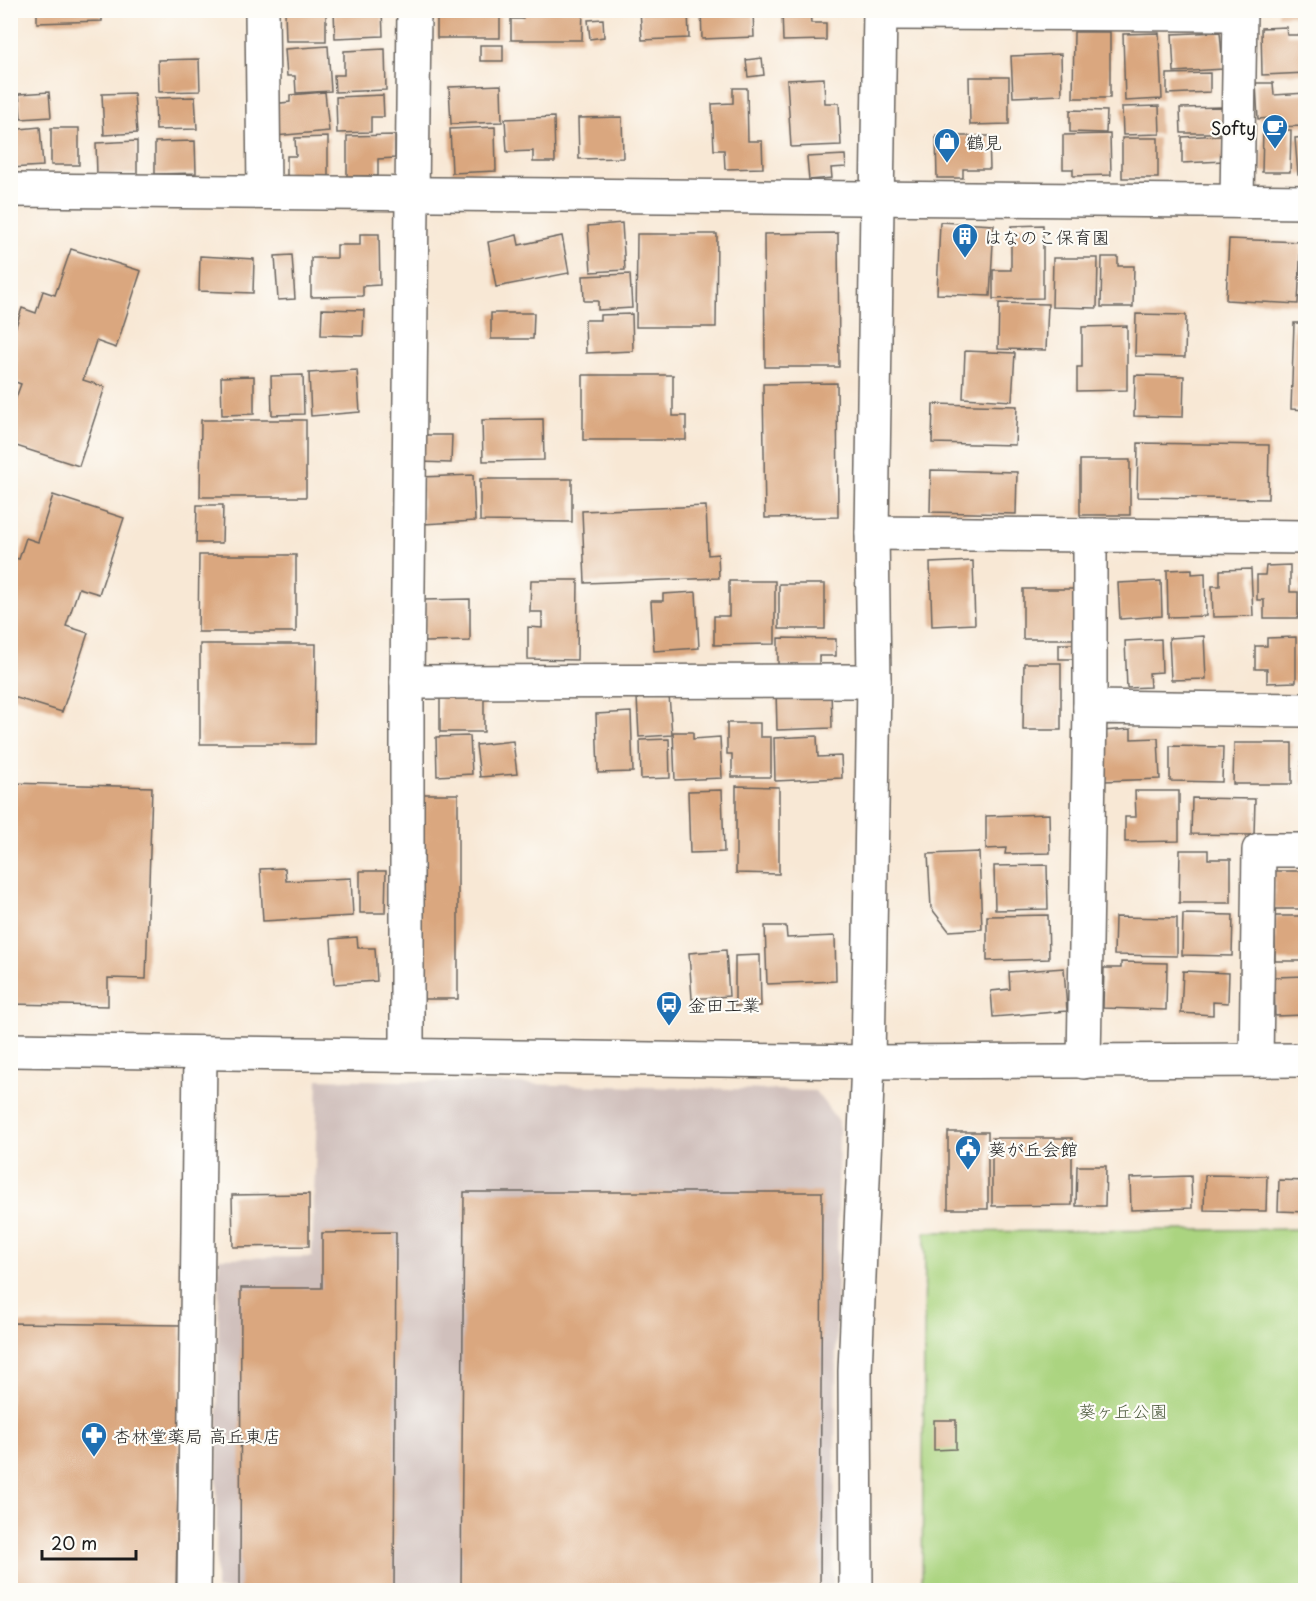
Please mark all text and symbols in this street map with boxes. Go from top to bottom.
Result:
cafe icon: Softy [1260,112,1290,150]
place label: Softy [1211,114,1256,141]
shop icon: 鶴見 [932,126,962,164]
place label: 鶴見 [966,128,1002,155]
building icon: はなのこ保育園 [950,221,980,259]
place label: はなのこ保育園 [984,223,1110,250]
bus stop icon: 金田工業 [654,989,684,1027]
place label: 金田工業 [688,991,760,1018]
public building icon: 葵が丘会館 [953,1133,983,1171]
place label: 葵が丘会館 [988,1135,1078,1162]
park label: 葵ヶ丘公園 [1078,1397,1168,1424]
pharmacy icon: 杏林堂薬局 高丘東店 [79,1420,109,1458]
place label: 杏林堂薬局 高丘東店 [113,1422,281,1449]
scale bar [42,1523,136,1561]
text: 20 m [51,1529,97,1556]

